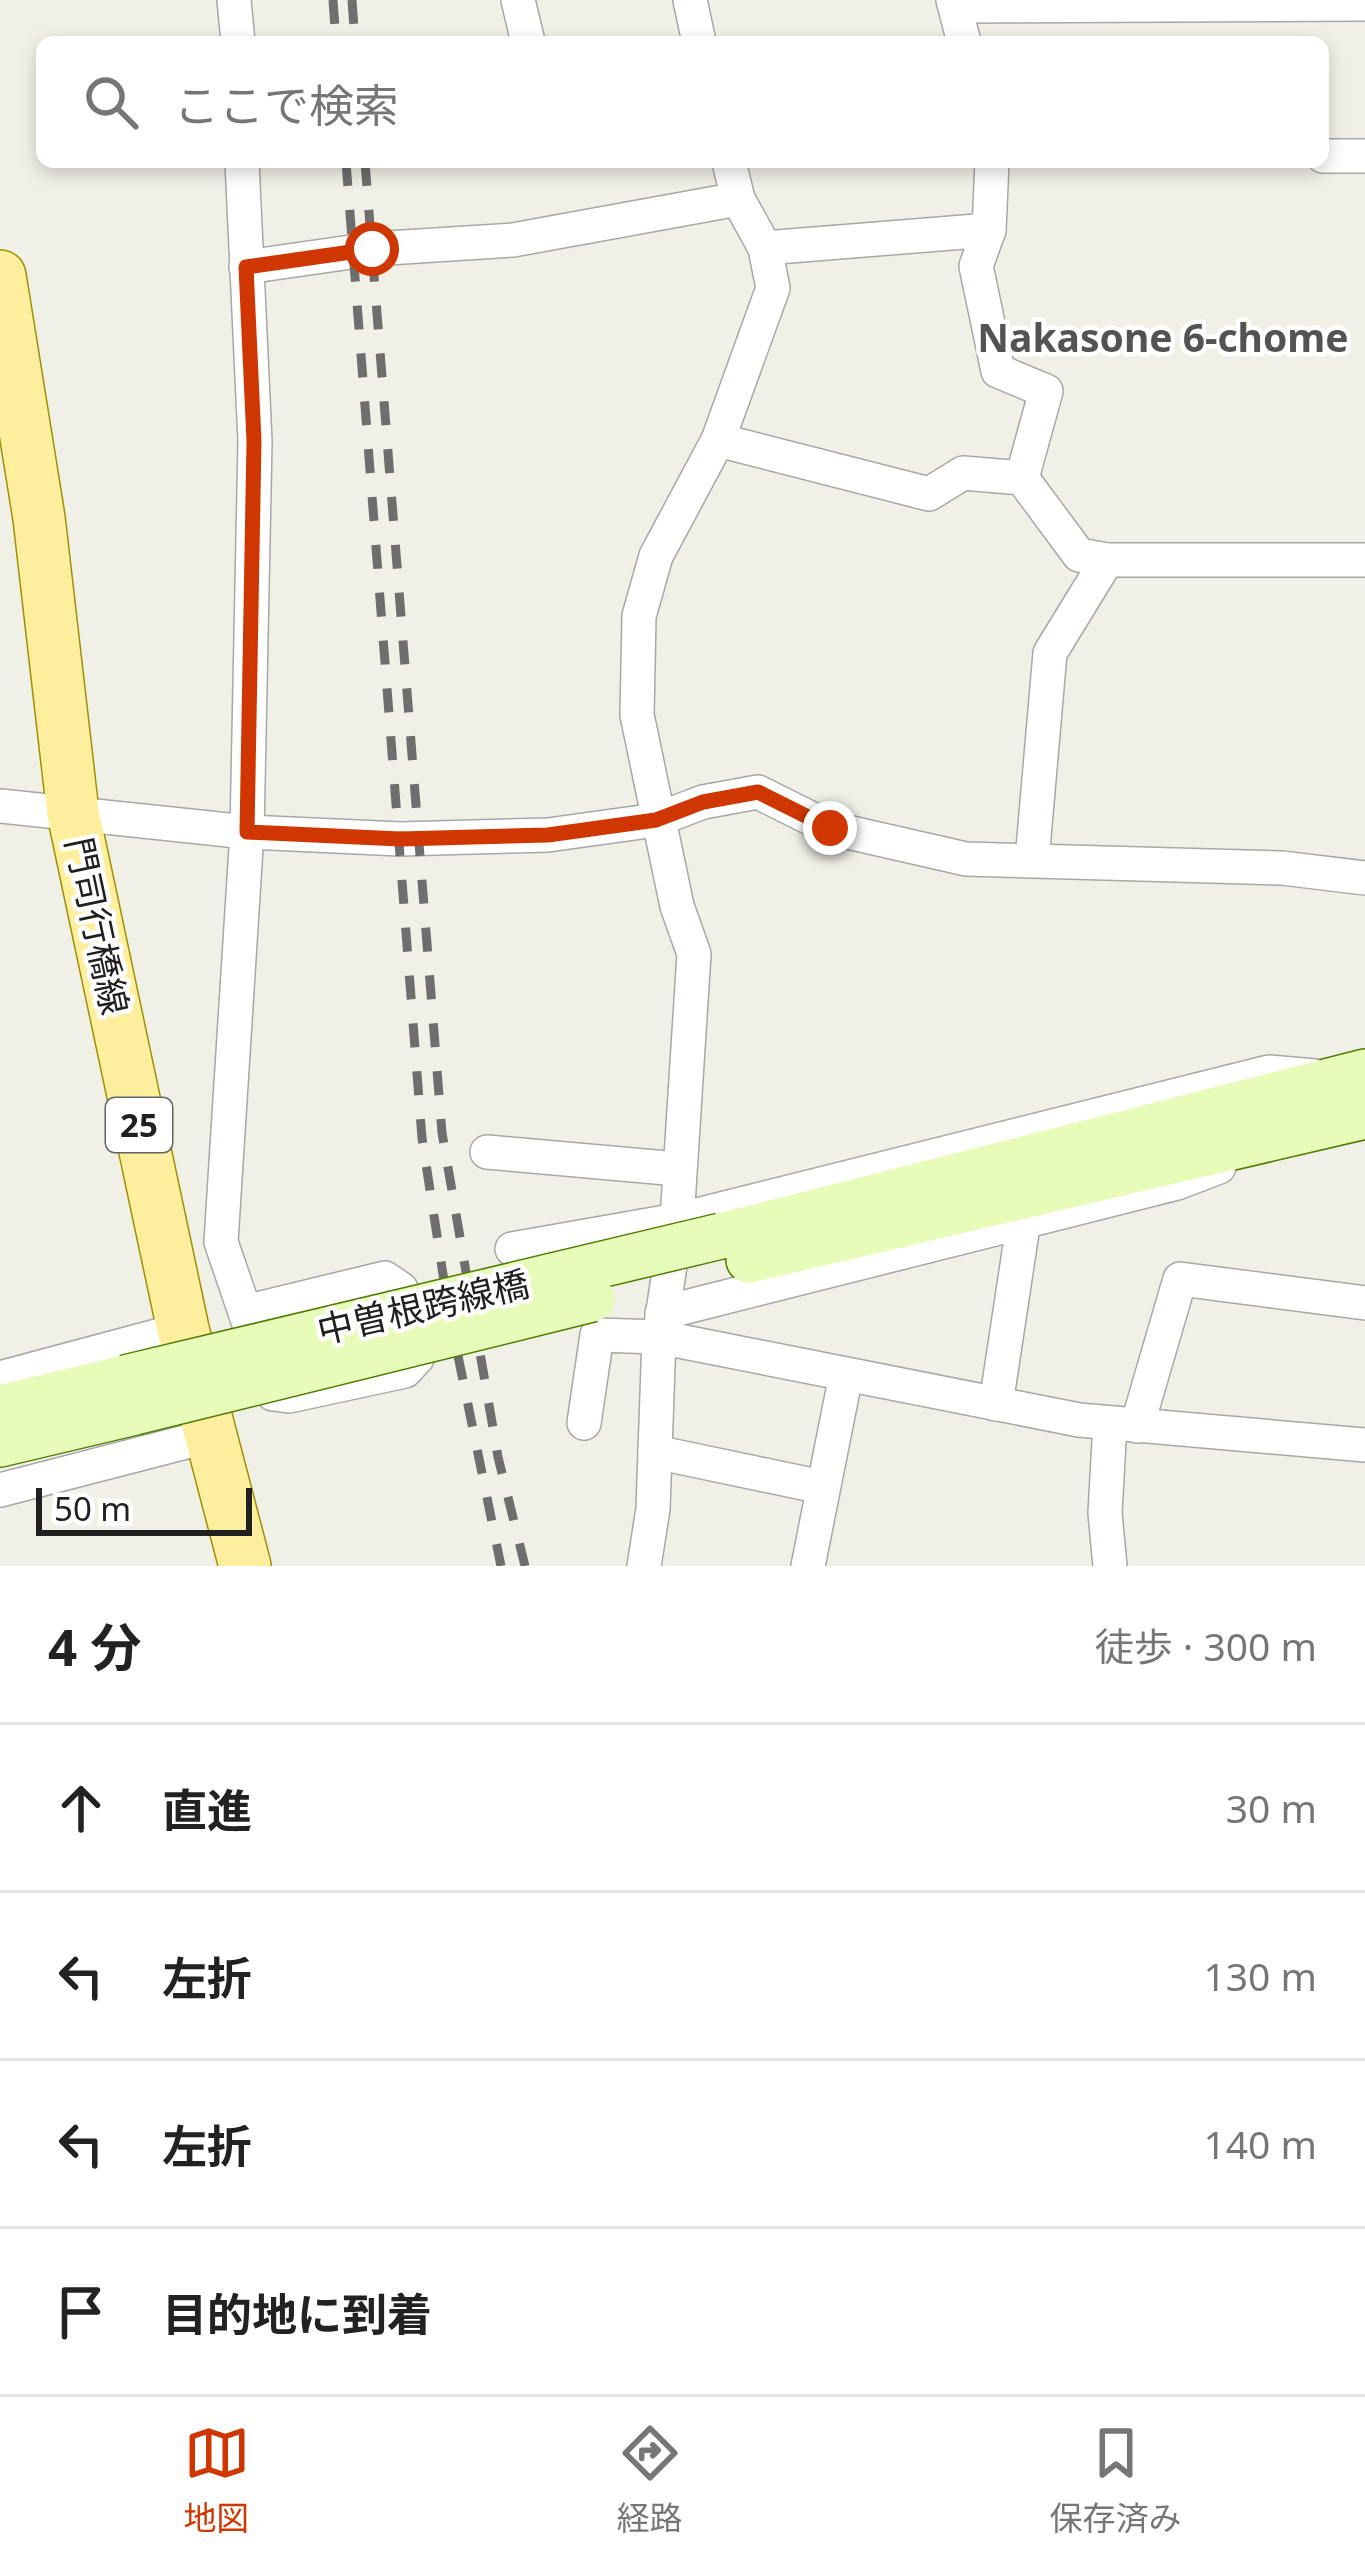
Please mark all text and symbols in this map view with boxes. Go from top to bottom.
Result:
search box [36,36,1329,168]
icon: search [78,69,144,135]
text: ここで検索 [174,74,399,135]
route start [345,222,399,276]
district label: Nakasone 6-chome [977,310,1349,363]
route end [803,801,857,855]
street label: 門司行橋線 [55,833,140,1019]
road number: 25 [106,1098,172,1152]
street label: 中曽根跨線橋 [312,1258,534,1355]
scale bar [36,1482,252,1535]
text: 50 m [54,1486,131,1531]
text: 4 分 [48,1611,141,1681]
text: 徒歩 · 300 m [1095,1619,1317,1672]
icon: ahead [48,1775,114,1841]
text: 直進 [162,1779,252,1840]
text: 30 m [1226,1781,1317,1834]
icon: left [48,1943,114,2009]
text: 左折 [162,1947,252,2008]
text: 130 m [1203,1949,1317,2002]
icon: left [48,2111,114,2177]
text: 左折 [162,2115,252,2176]
text: 140 m [1203,2117,1317,2170]
icon: arrive [48,2279,114,2345]
text: 目的地に到着 [162,2283,432,2344]
tab: 地図 [184,2420,250,2540]
tab: 経路 [617,2420,683,2540]
tab: 保存済み [1050,2420,1182,2540]

